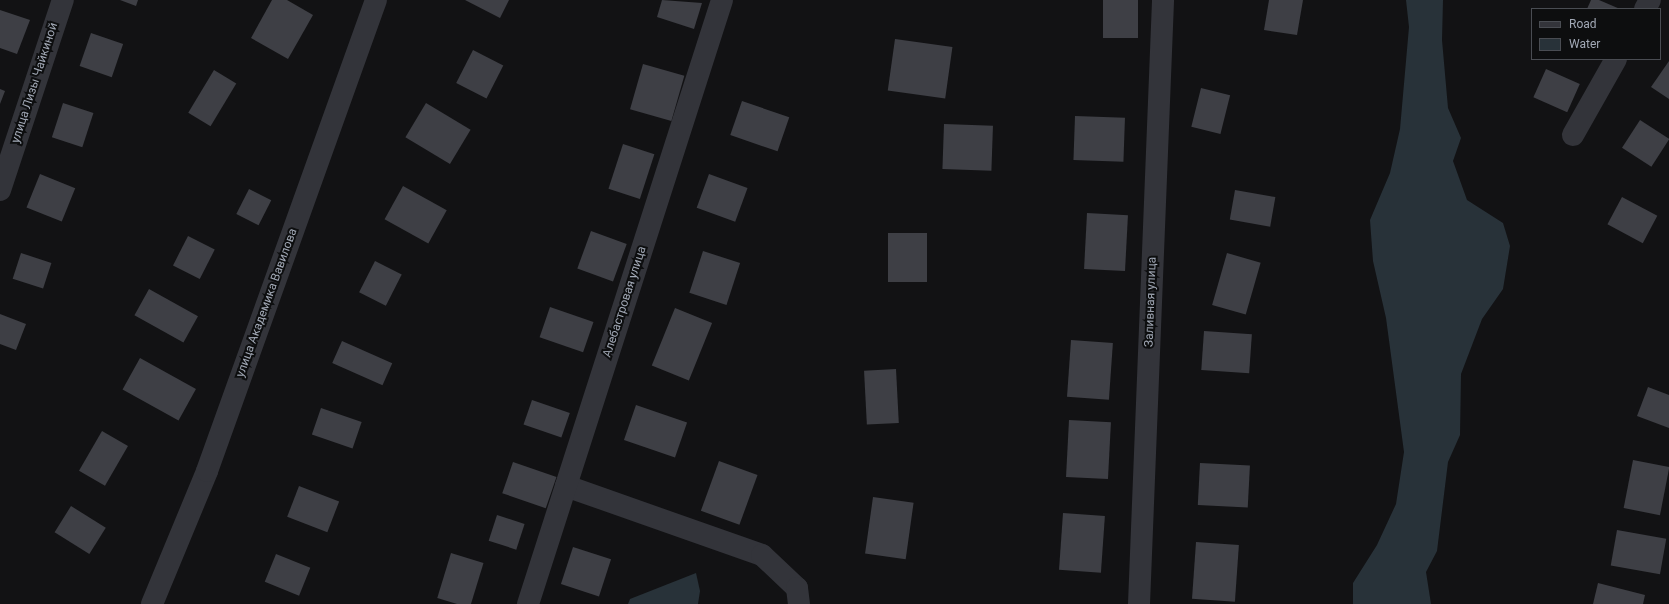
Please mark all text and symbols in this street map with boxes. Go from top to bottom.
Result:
legend [1531,8,1661,60]
text: Road [1569,17,1597,31]
street label: улица Лизы Чайкиной [9,21,61,145]
text: Water [1569,37,1600,51]
street label: улица Академика Вавилова [233,227,301,379]
street label: Алебастровая улица [600,245,650,359]
street label: Заливная улица [1142,257,1160,347]

